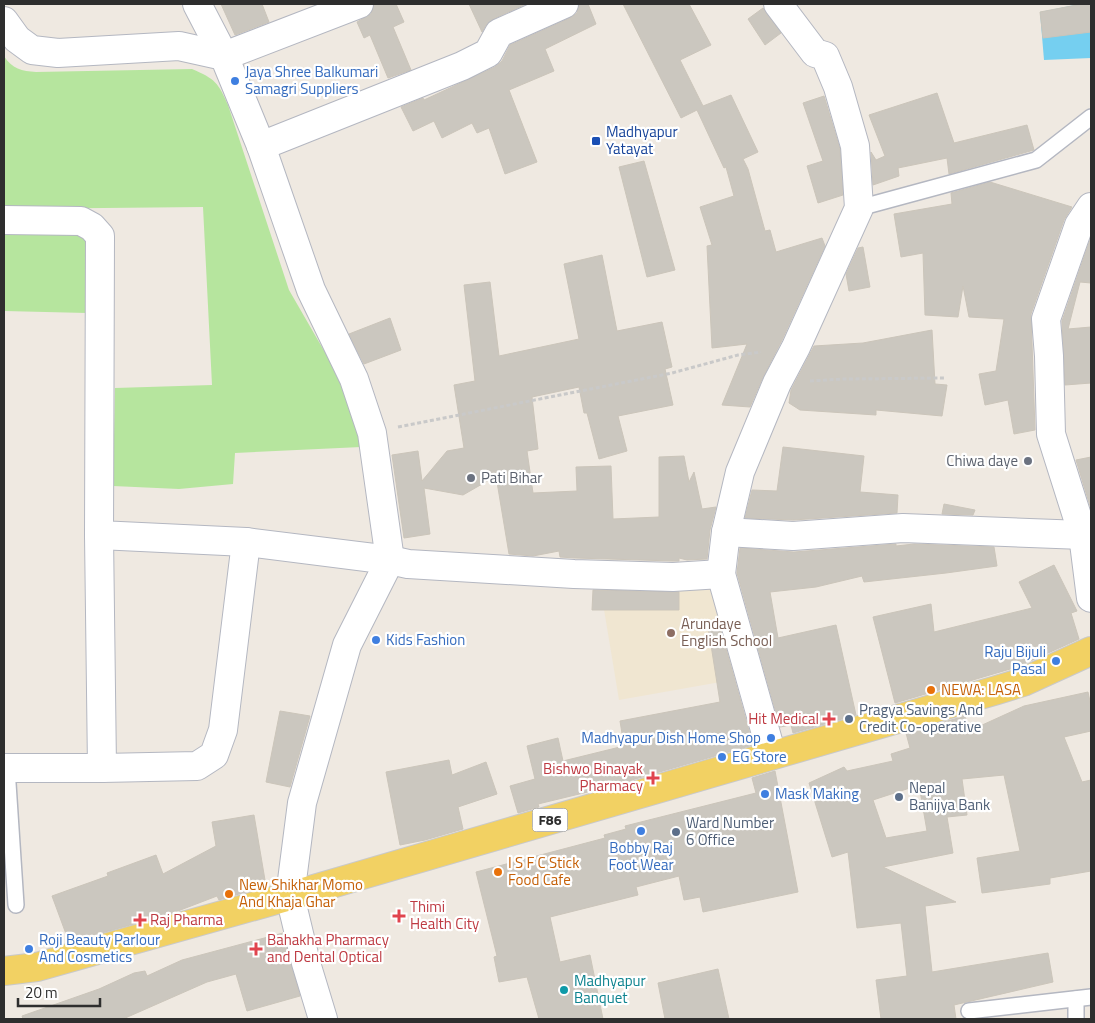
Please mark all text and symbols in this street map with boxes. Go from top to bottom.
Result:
place label: Jaya Shree Balkumari Samagri Suppliers [245,60,378,100]
marker: Jaya Shree Balkumari Samagri Suppliers [229,75,241,87]
place label: Madhyapur Yatayat [606,120,678,160]
marker: Madhyapur Yatayat [590,135,602,147]
place label: Chiwa daye [946,449,1018,472]
marker: Chiwa daye [1022,455,1034,467]
place label: Pati Bihar [481,466,542,489]
marker: Pati Bihar [465,472,477,484]
place label: Arundaye English School [681,612,772,652]
marker: Arundaye English School [665,627,677,639]
place label: Kids Fashion [386,628,465,651]
marker: Kids Fashion [370,634,382,646]
place label: Raju Bijuli Pasal [984,640,1046,680]
marker: Raju Bijuli Pasal [1050,655,1062,667]
place label: NEWA: LASA [941,678,1021,701]
marker: NEWA: LASA [925,684,937,696]
place label: Pragya Savings And Credit Co-operative [859,698,983,738]
place label: Hit Medical [748,707,819,730]
marker: Hit Medical [823,713,835,725]
marker: Pragya Savings And Credit Co-operative [843,713,855,725]
place label: Madhyapur Dish Home Shop [581,726,761,749]
marker: Madhyapur Dish Home Shop [765,732,777,744]
place label: EG Store [732,745,787,768]
marker: EG Store [716,751,728,763]
place label: Bishwo Binayak Pharmacy [543,757,643,797]
marker: Bishwo Binayak Pharmacy [647,772,659,784]
place label: Nepal Banijya Bank [909,776,990,816]
place label: Mask Making [775,782,859,805]
marker: Mask Making [759,788,771,800]
marker: Nepal Banijya Bank [893,791,905,803]
road number: F86 [532,808,568,832]
place label: Ward Number 6 Office [686,811,774,851]
marker: Bobby Raj Foot Wear [635,825,647,837]
marker: Ward Number 6 Office [670,826,682,838]
place label: Bobby Raj Foot Wear [608,836,674,876]
place label: I S F C Stick Food Cafe [508,851,579,891]
marker: I S F C Stick Food Cafe [492,866,504,878]
place label: New Shikhar Momo And Khaja Ghar [239,873,363,913]
marker: New Shikhar Momo And Khaja Ghar [223,888,235,900]
place label: Thimi Health City [410,895,479,935]
place label: Raj Pharma [150,908,224,931]
marker: Thimi Health City [392,909,406,923]
marker: Raj Pharma [134,914,146,926]
place label: Roji Beauty Parlour And Cosmetics [39,928,160,968]
place label: Bahakha Pharmacy and Dental Optical [267,928,389,968]
marker: Bahakha Pharmacy and Dental Optical [249,942,263,956]
marker: Roji Beauty Parlour And Cosmetics [23,943,35,955]
place label: Madhyapur Banquet [574,969,646,1009]
scale bar [18,976,100,1008]
text: 20 m [25,981,58,1004]
marker: Madhyapur Banquet [558,984,570,996]

